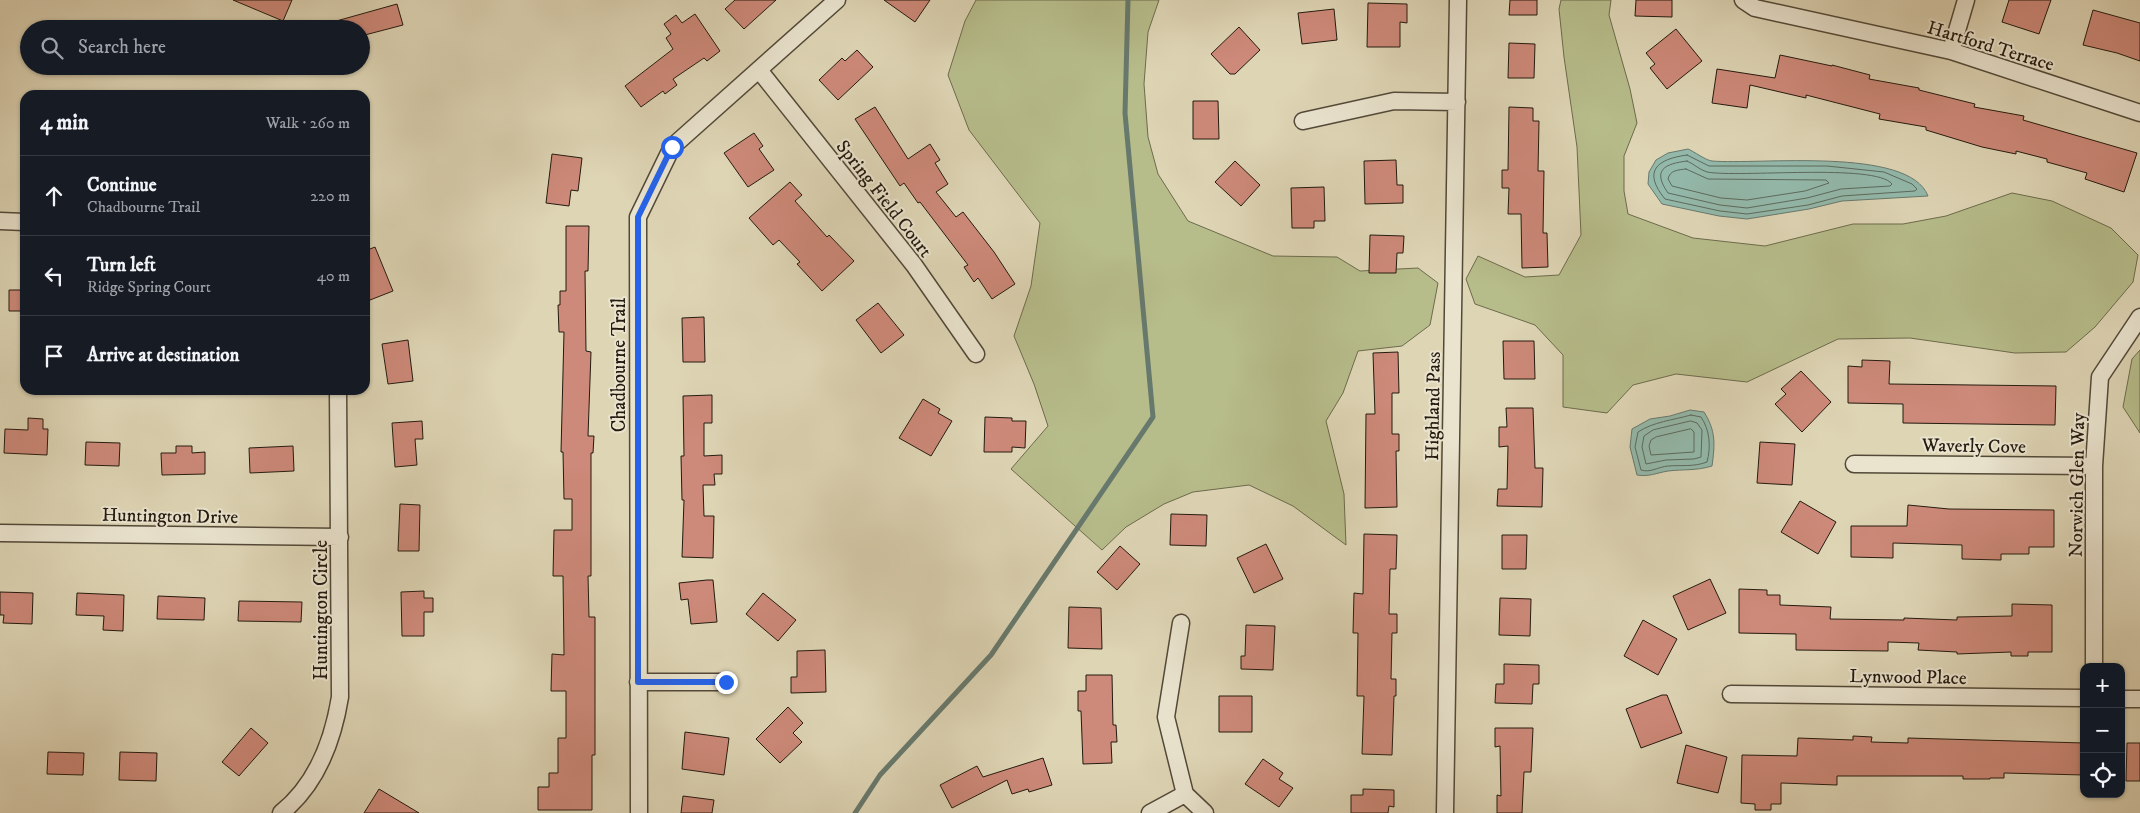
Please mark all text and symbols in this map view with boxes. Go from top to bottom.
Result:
street label: Hartford Terrace [1924,16,2057,77]
search box [20,20,370,75]
icon: search [38,34,66,62]
text: Search here [78,36,166,59]
text: 4 min [40,110,89,136]
text: Walk · 260 m [266,113,350,133]
route start [661,136,684,159]
street label: Spring Field Court [831,136,937,262]
text: Continue [87,174,157,197]
icon: ahead [40,182,68,210]
text: 220 m [310,186,350,206]
text: Chadbourne Trail [87,197,200,217]
text: Turn left [87,254,156,277]
icon: left [40,262,68,290]
text: 40 m [317,266,350,286]
text: Ridge Spring Court [87,277,211,297]
street label: Chadbourne Trail [608,297,631,432]
icon: arrive [40,342,68,370]
text: Arrive at destination [87,344,239,367]
street label: Highland Pass [1421,351,1446,461]
street label: Norwich Glen Way [2065,411,2090,558]
street label: Waverly Cove [1921,434,2026,459]
street label: Huntington Drive [102,504,239,529]
street label: Huntington Circle [310,540,333,680]
map controls [2080,663,2125,798]
button: + [2080,663,2125,708]
street label: Lynwood Place [1849,665,1967,690]
route end [715,671,738,694]
button: − [2080,708,2125,753]
button: locate [2080,753,2125,798]

